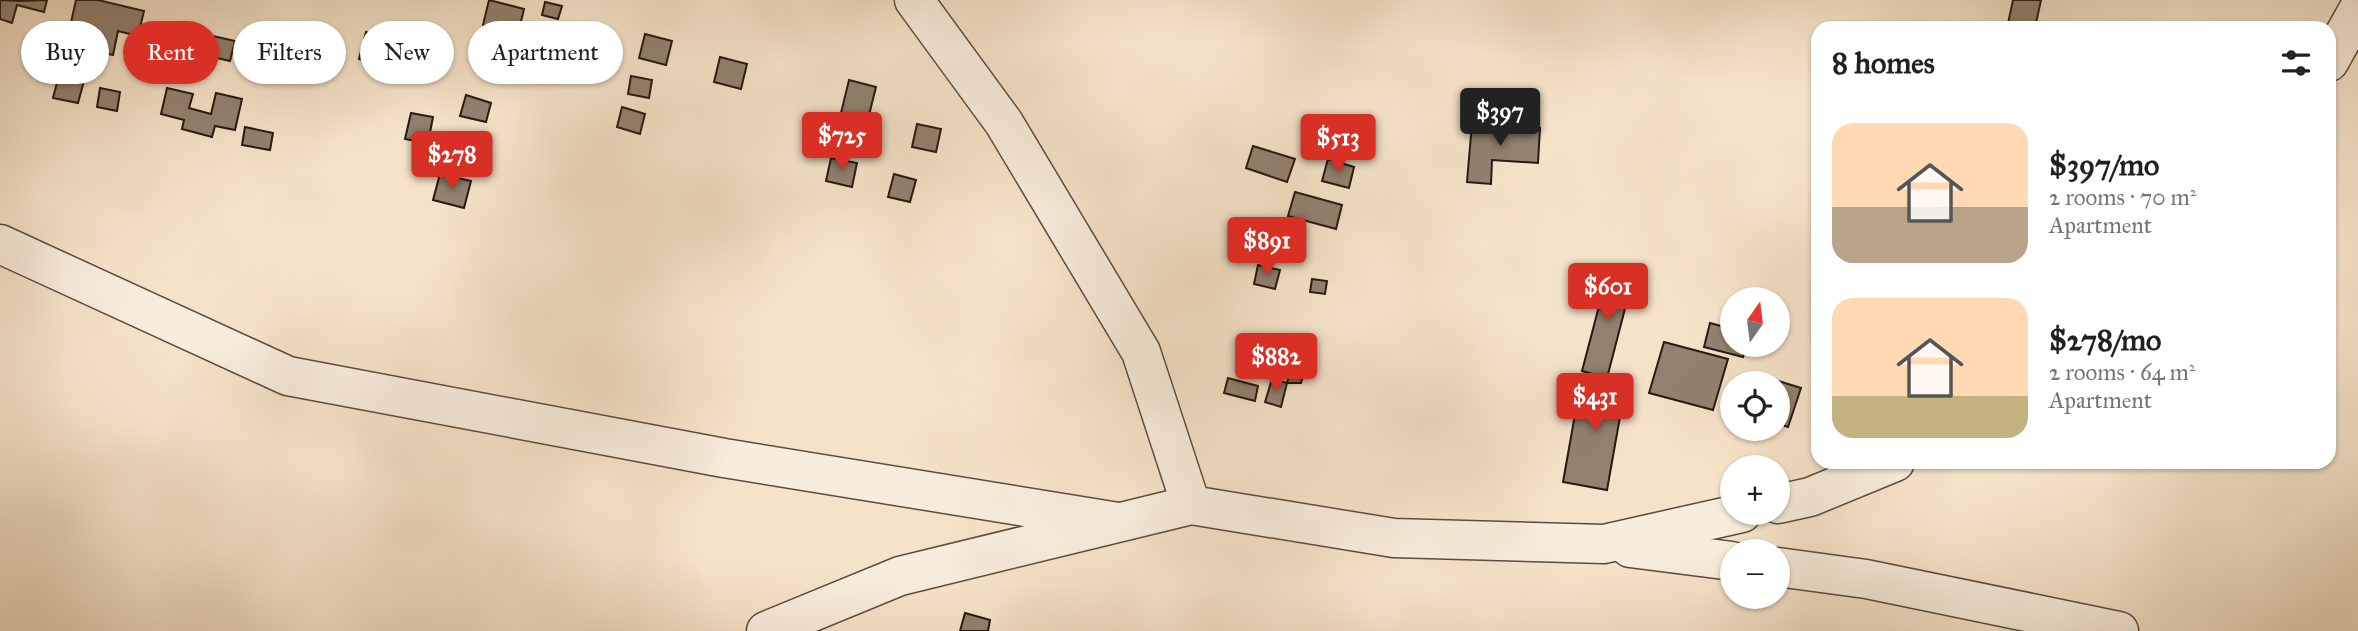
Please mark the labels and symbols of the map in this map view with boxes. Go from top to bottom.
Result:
pin: $397 [1459,88,1541,148]
pin: $725 [801,113,883,172]
pin: $513 [1297,114,1379,174]
pin: $278 [411,132,493,191]
pin: $891 [1226,218,1308,277]
pin: $601 [1567,264,1649,323]
north arrow [1720,287,1790,357]
pin: $882 [1235,334,1317,393]
pin: $431 [1554,374,1636,433]

